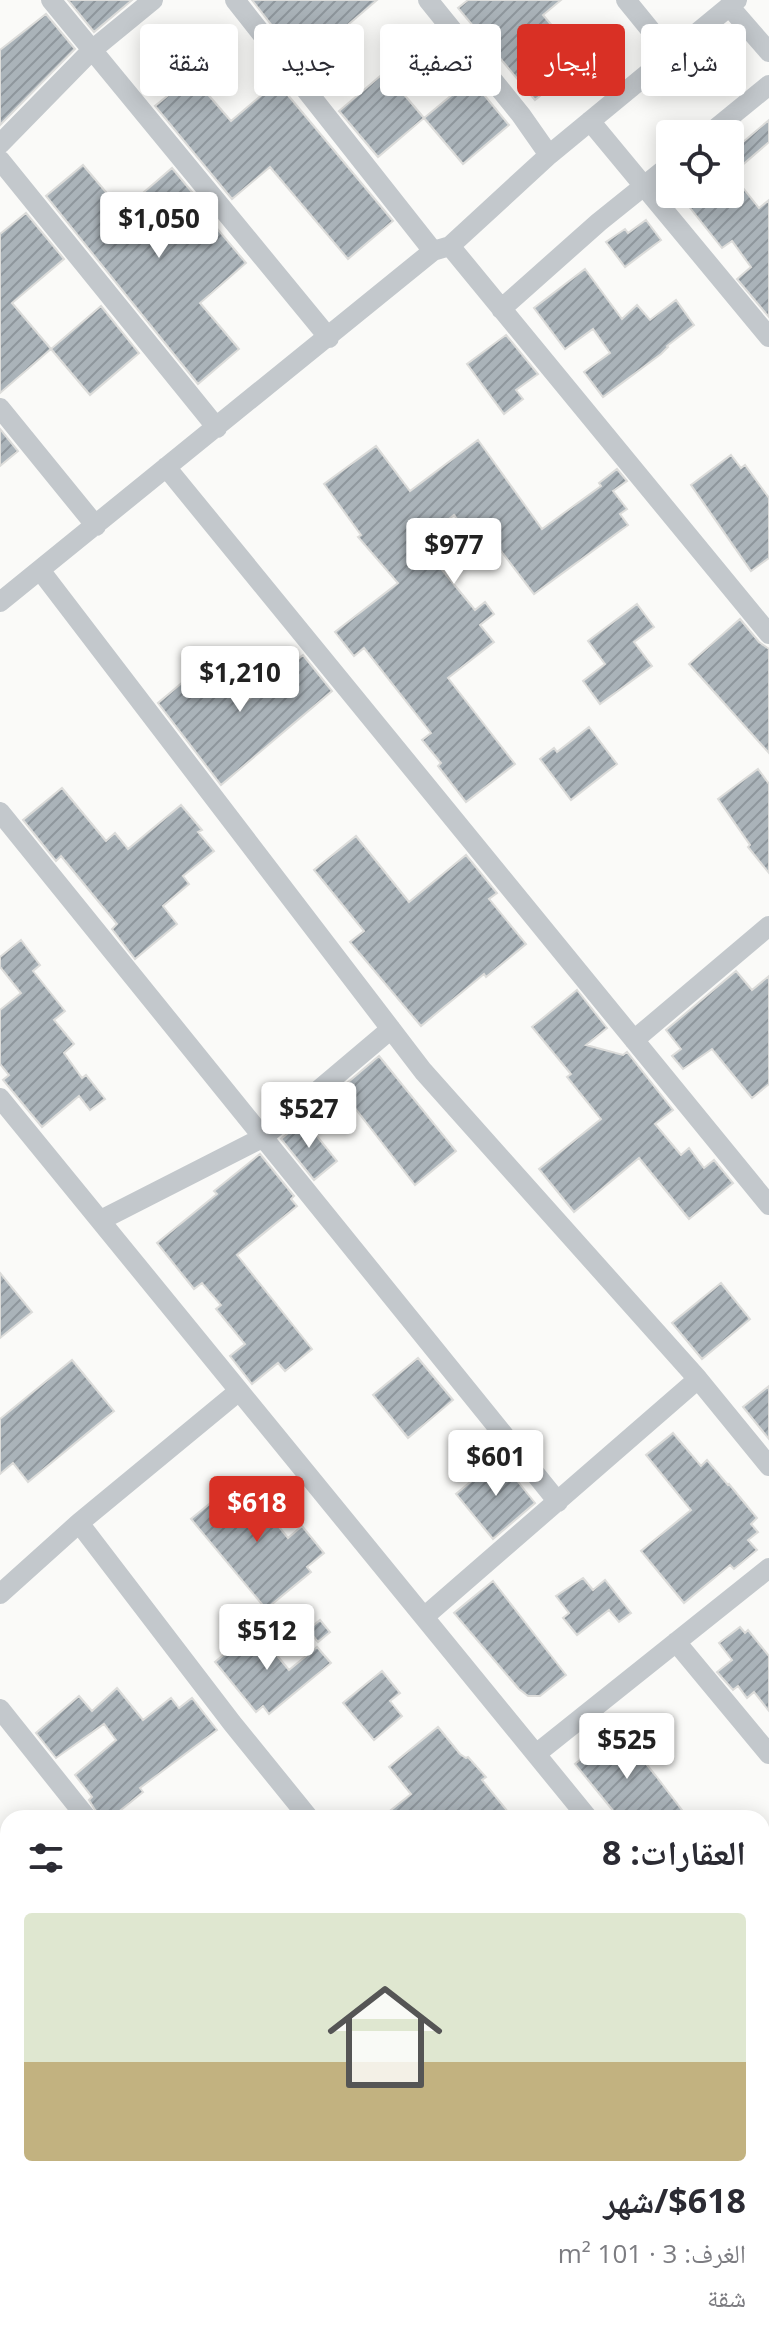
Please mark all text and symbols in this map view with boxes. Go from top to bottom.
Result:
chip: شقة [140,24,238,96]
chip: جديد [254,24,364,96]
chip: تصفية [380,24,501,96]
chip: إيجار [517,24,625,96]
chip: شراء [641,24,746,96]
map controls [656,120,744,208]
button: locate [656,120,744,208]
pin: $1,050 [94,192,224,260]
text: $1,050 [118,200,200,236]
pin: $977 [407,518,501,586]
text: $977 [424,526,484,562]
pin: $1,210 [175,646,305,714]
text: $1,210 [199,654,281,690]
pin: $527 [262,1082,356,1150]
text: $527 [279,1090,339,1126]
pin: $601 [449,1430,543,1498]
text: $601 [466,1438,526,1474]
pin: $618 [210,1476,304,1544]
text: $618 [227,1484,287,1520]
pin: $512 [220,1604,314,1672]
text: $512 [237,1612,297,1648]
pin: $525 [580,1713,674,1781]
text: $525 [597,1721,657,1757]
text: العقارات: 8 [602,1829,746,1875]
icon: filters [24,1836,68,1880]
icon: home [313,1965,457,2109]
text: $618/شهر [603,2177,746,2223]
text: الغرف: 3 · 101 m² [558,2235,746,2271]
text: شقة [707,2279,746,2315]

